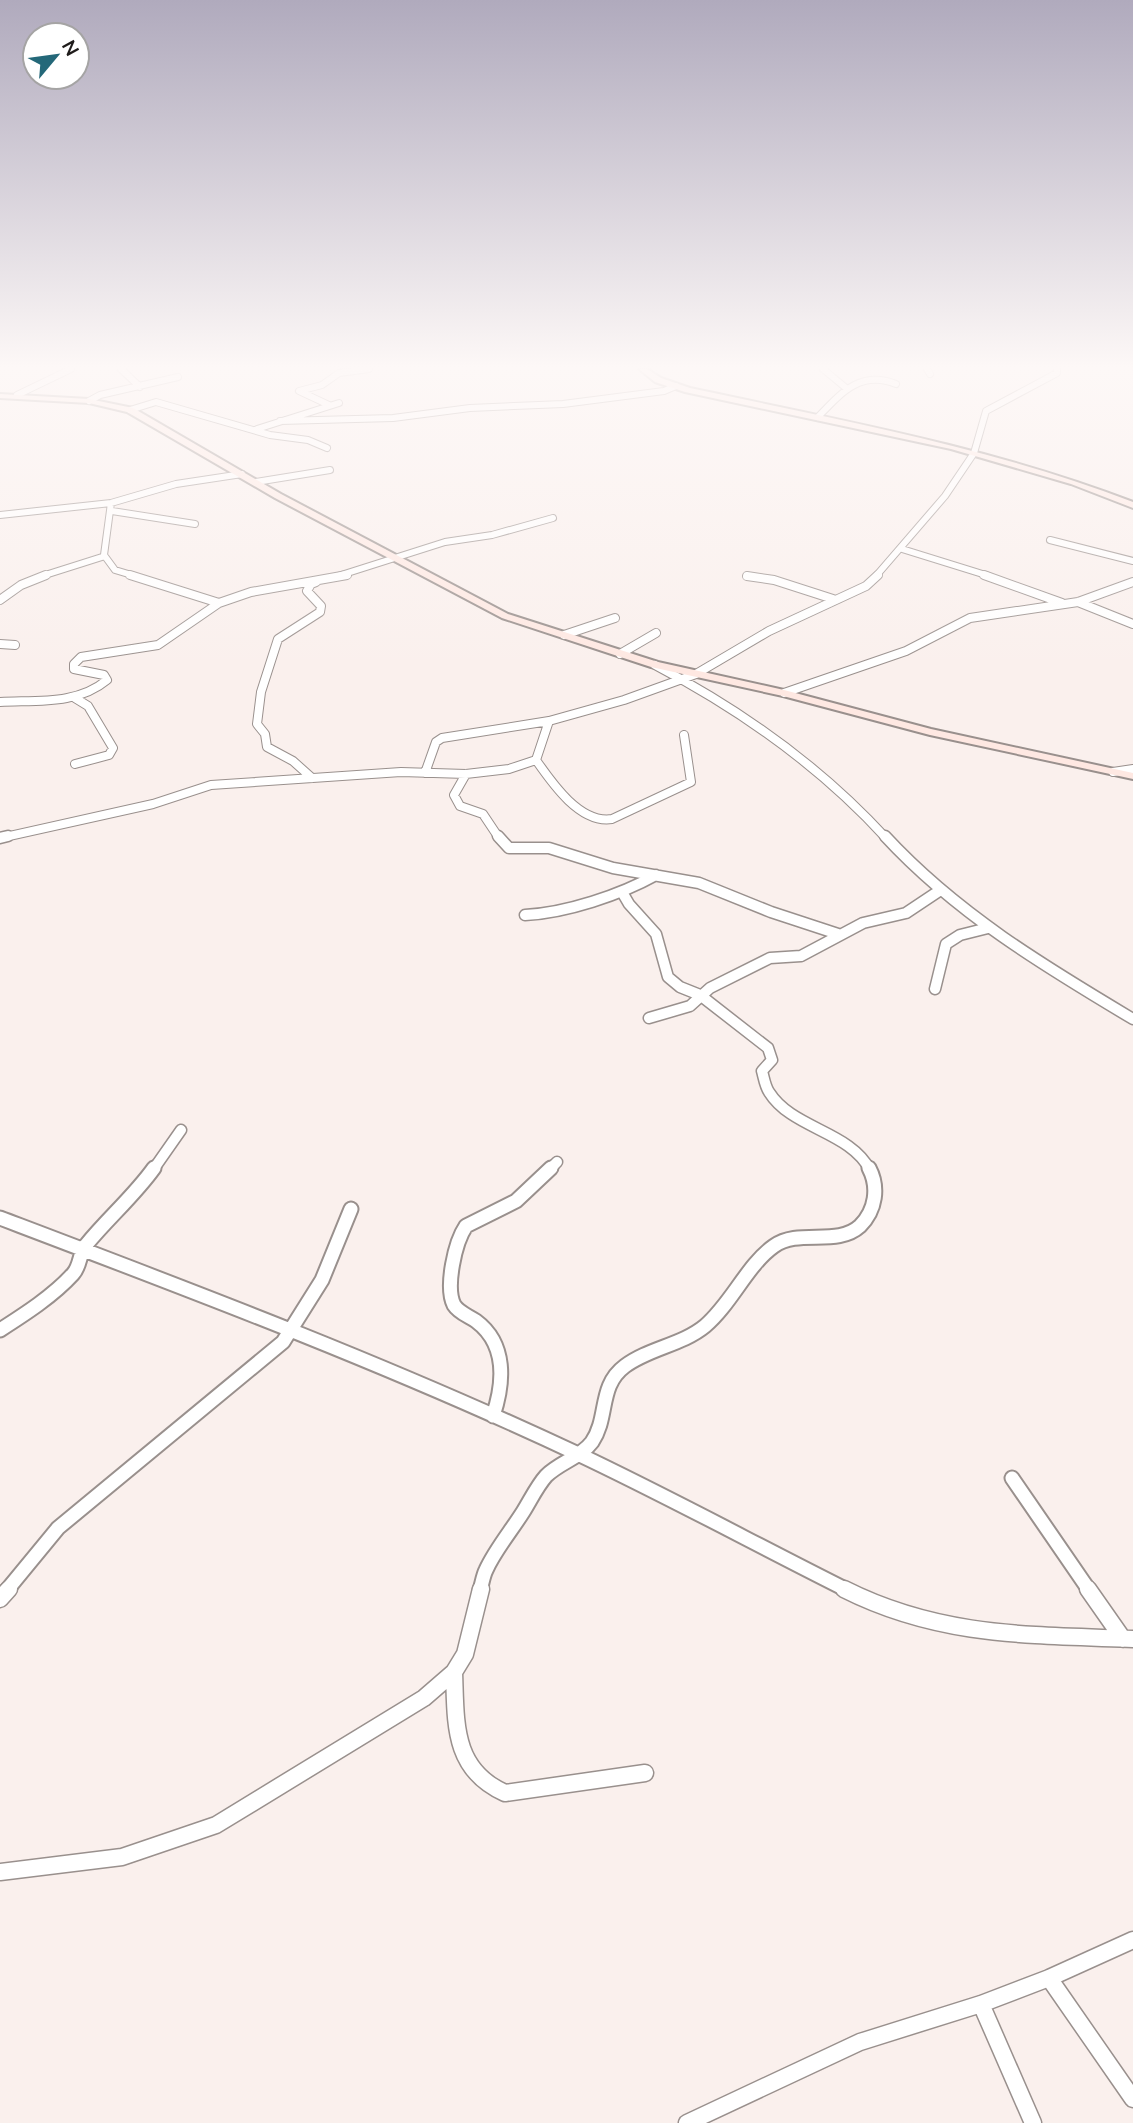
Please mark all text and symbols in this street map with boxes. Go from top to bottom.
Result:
north arrow [21,21,91,91]
text: N [55,36,85,61]

